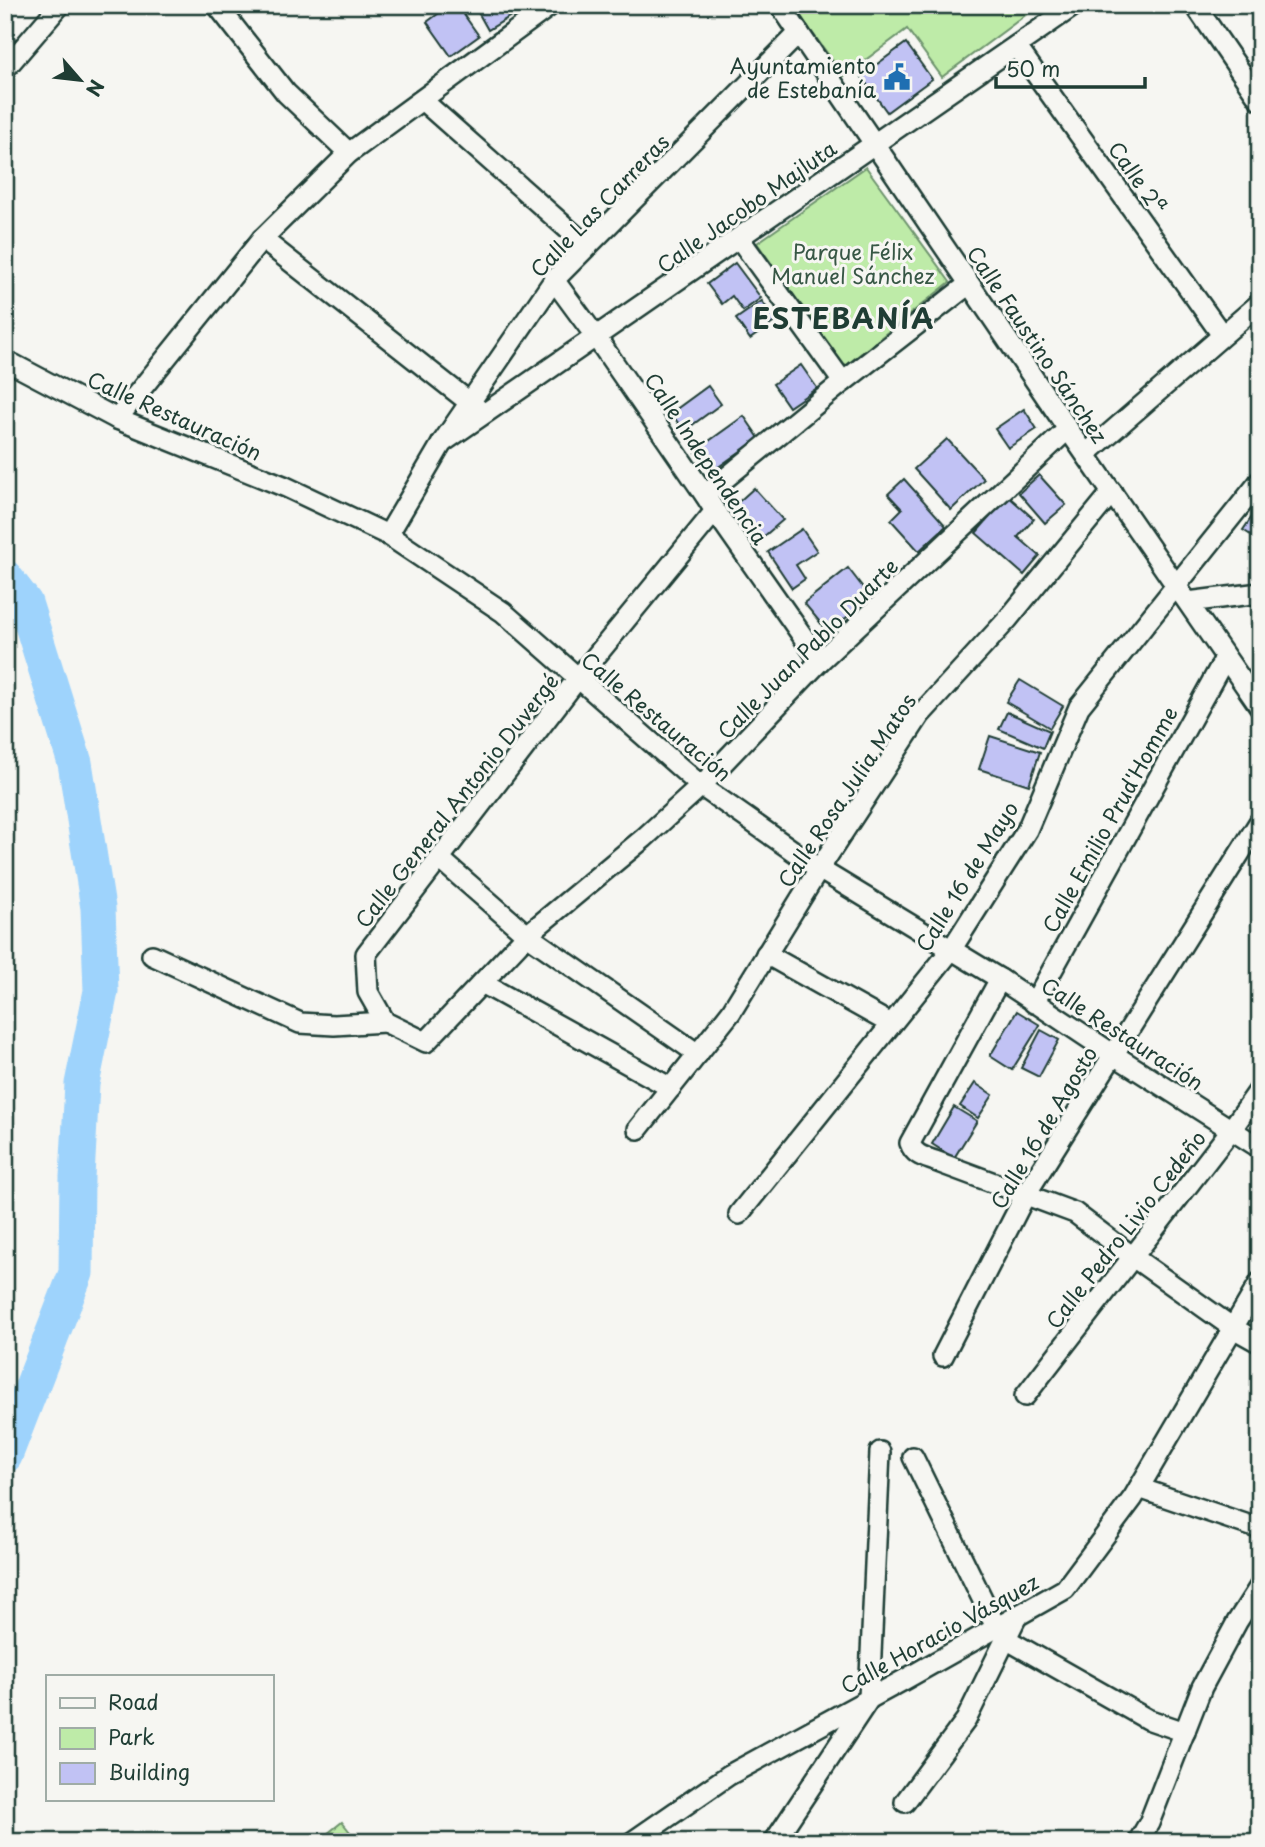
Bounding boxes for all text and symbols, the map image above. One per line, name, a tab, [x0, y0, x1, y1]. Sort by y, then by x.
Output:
north arrow	[46, 46, 116, 116]
scale bar	[996, 46, 1144, 90]
place label: Ayuntamiento de Estebanía	[730, 49, 876, 105]
text: 50 m	[1006, 52, 1060, 84]
public building icon: Ayuntamiento de Estebanía	[882, 62, 912, 92]
text: N	[80, 75, 112, 102]
street label: Calle Las Carreras	[522, 126, 676, 284]
street label: Calle Jacobo Majluta	[650, 132, 842, 280]
street label: Calle 2ª	[1101, 134, 1175, 221]
park label: Parque Félix Manuel Sánchez	[771, 235, 935, 291]
street label: Calle Faustino Sánchez	[960, 239, 1116, 449]
district label: ESTEBANÍA	[753, 296, 935, 339]
street label: Calle Restauración	[83, 362, 267, 468]
street label: Calle Independencia	[637, 365, 777, 551]
street label: Calle Juan Pablo Duarte	[709, 550, 905, 746]
street label: Calle Restauración	[575, 643, 739, 789]
street label: Calle General Antonio Duvergé	[346, 666, 566, 934]
street label: Calle Rosa Julia Matos	[769, 686, 923, 894]
street label: Calle Emilio Prud'Homme	[1033, 700, 1185, 938]
street label: Calle 16 de Mayo	[907, 795, 1025, 957]
street label: Calle Restauración	[1036, 968, 1210, 1098]
street label: Calle 16 de Agosto	[982, 1040, 1104, 1214]
street label: Calle Pedro Livio Cedeño	[1037, 1123, 1213, 1335]
street label: Calle Horacio Vásquez	[834, 1565, 1044, 1701]
legend	[46, 1675, 273, 1801]
text: Road	[108, 1685, 159, 1717]
text: Park	[108, 1720, 155, 1752]
text: Building	[108, 1755, 190, 1787]

